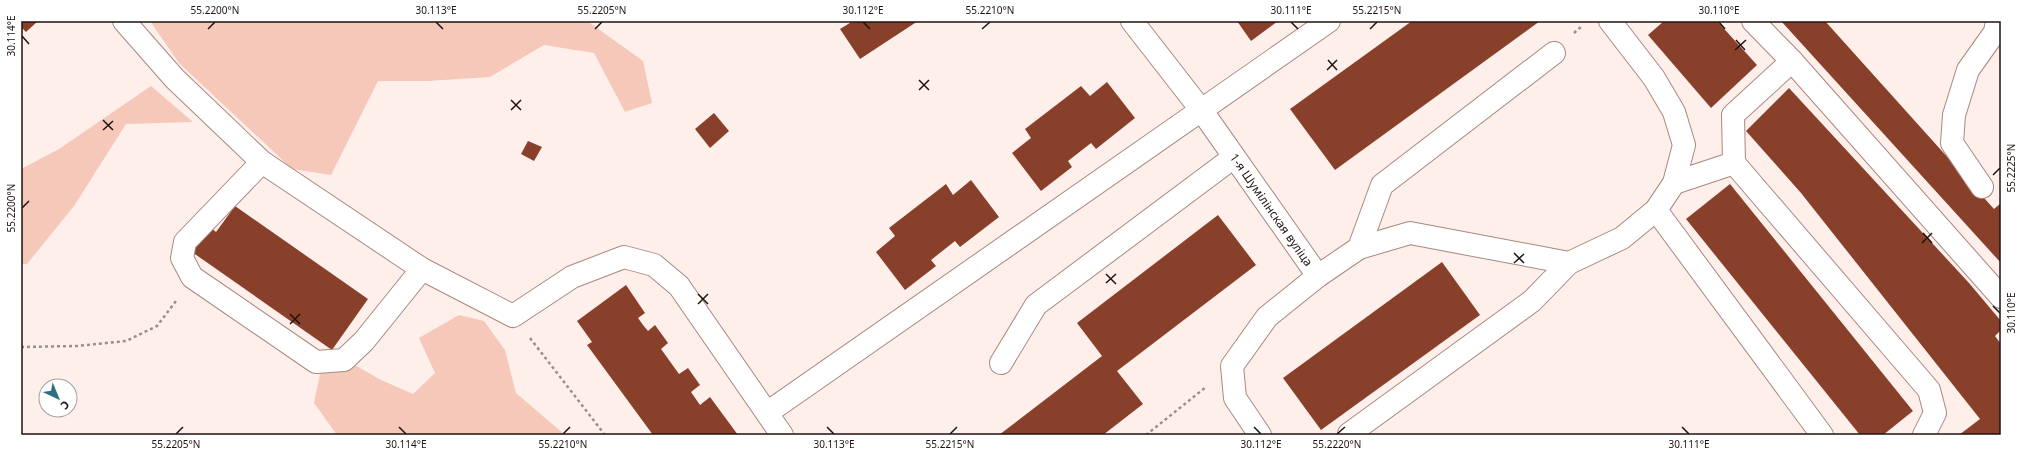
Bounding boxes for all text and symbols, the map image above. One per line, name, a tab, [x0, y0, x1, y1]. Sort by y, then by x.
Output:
text: 55.2200°N	[191, 3, 239, 17]
text: 30.113°E	[415, 3, 457, 17]
text: 55.2205°N	[578, 3, 626, 17]
text: 30.112°E	[842, 3, 884, 17]
text: 55.2210°N	[966, 3, 1014, 17]
text: 30.111°E	[1270, 3, 1312, 17]
text: 55.2215°N	[1353, 3, 1401, 17]
text: 30.110°E	[1698, 3, 1740, 17]
text: 30.114°E	[4, 15, 18, 57]
text: 55.2225°N	[2004, 144, 2018, 192]
street label: 1-я Шумілінская вуліца	[1226, 150, 1317, 270]
text: 55.2200°N	[4, 184, 18, 232]
text: 30.110°E	[2004, 292, 2018, 334]
north arrow	[38, 378, 78, 418]
text: С	[58, 398, 73, 413]
text: 55.2205°N	[152, 437, 200, 451]
text: 30.114°E	[385, 437, 427, 451]
text: 55.2210°N	[539, 437, 587, 451]
text: 30.113°E	[813, 437, 855, 451]
text: 55.2215°N	[926, 437, 974, 451]
text: 30.112°E	[1240, 437, 1282, 451]
text: 55.2220°N	[1313, 437, 1361, 451]
text: 30.111°E	[1668, 437, 1710, 451]

